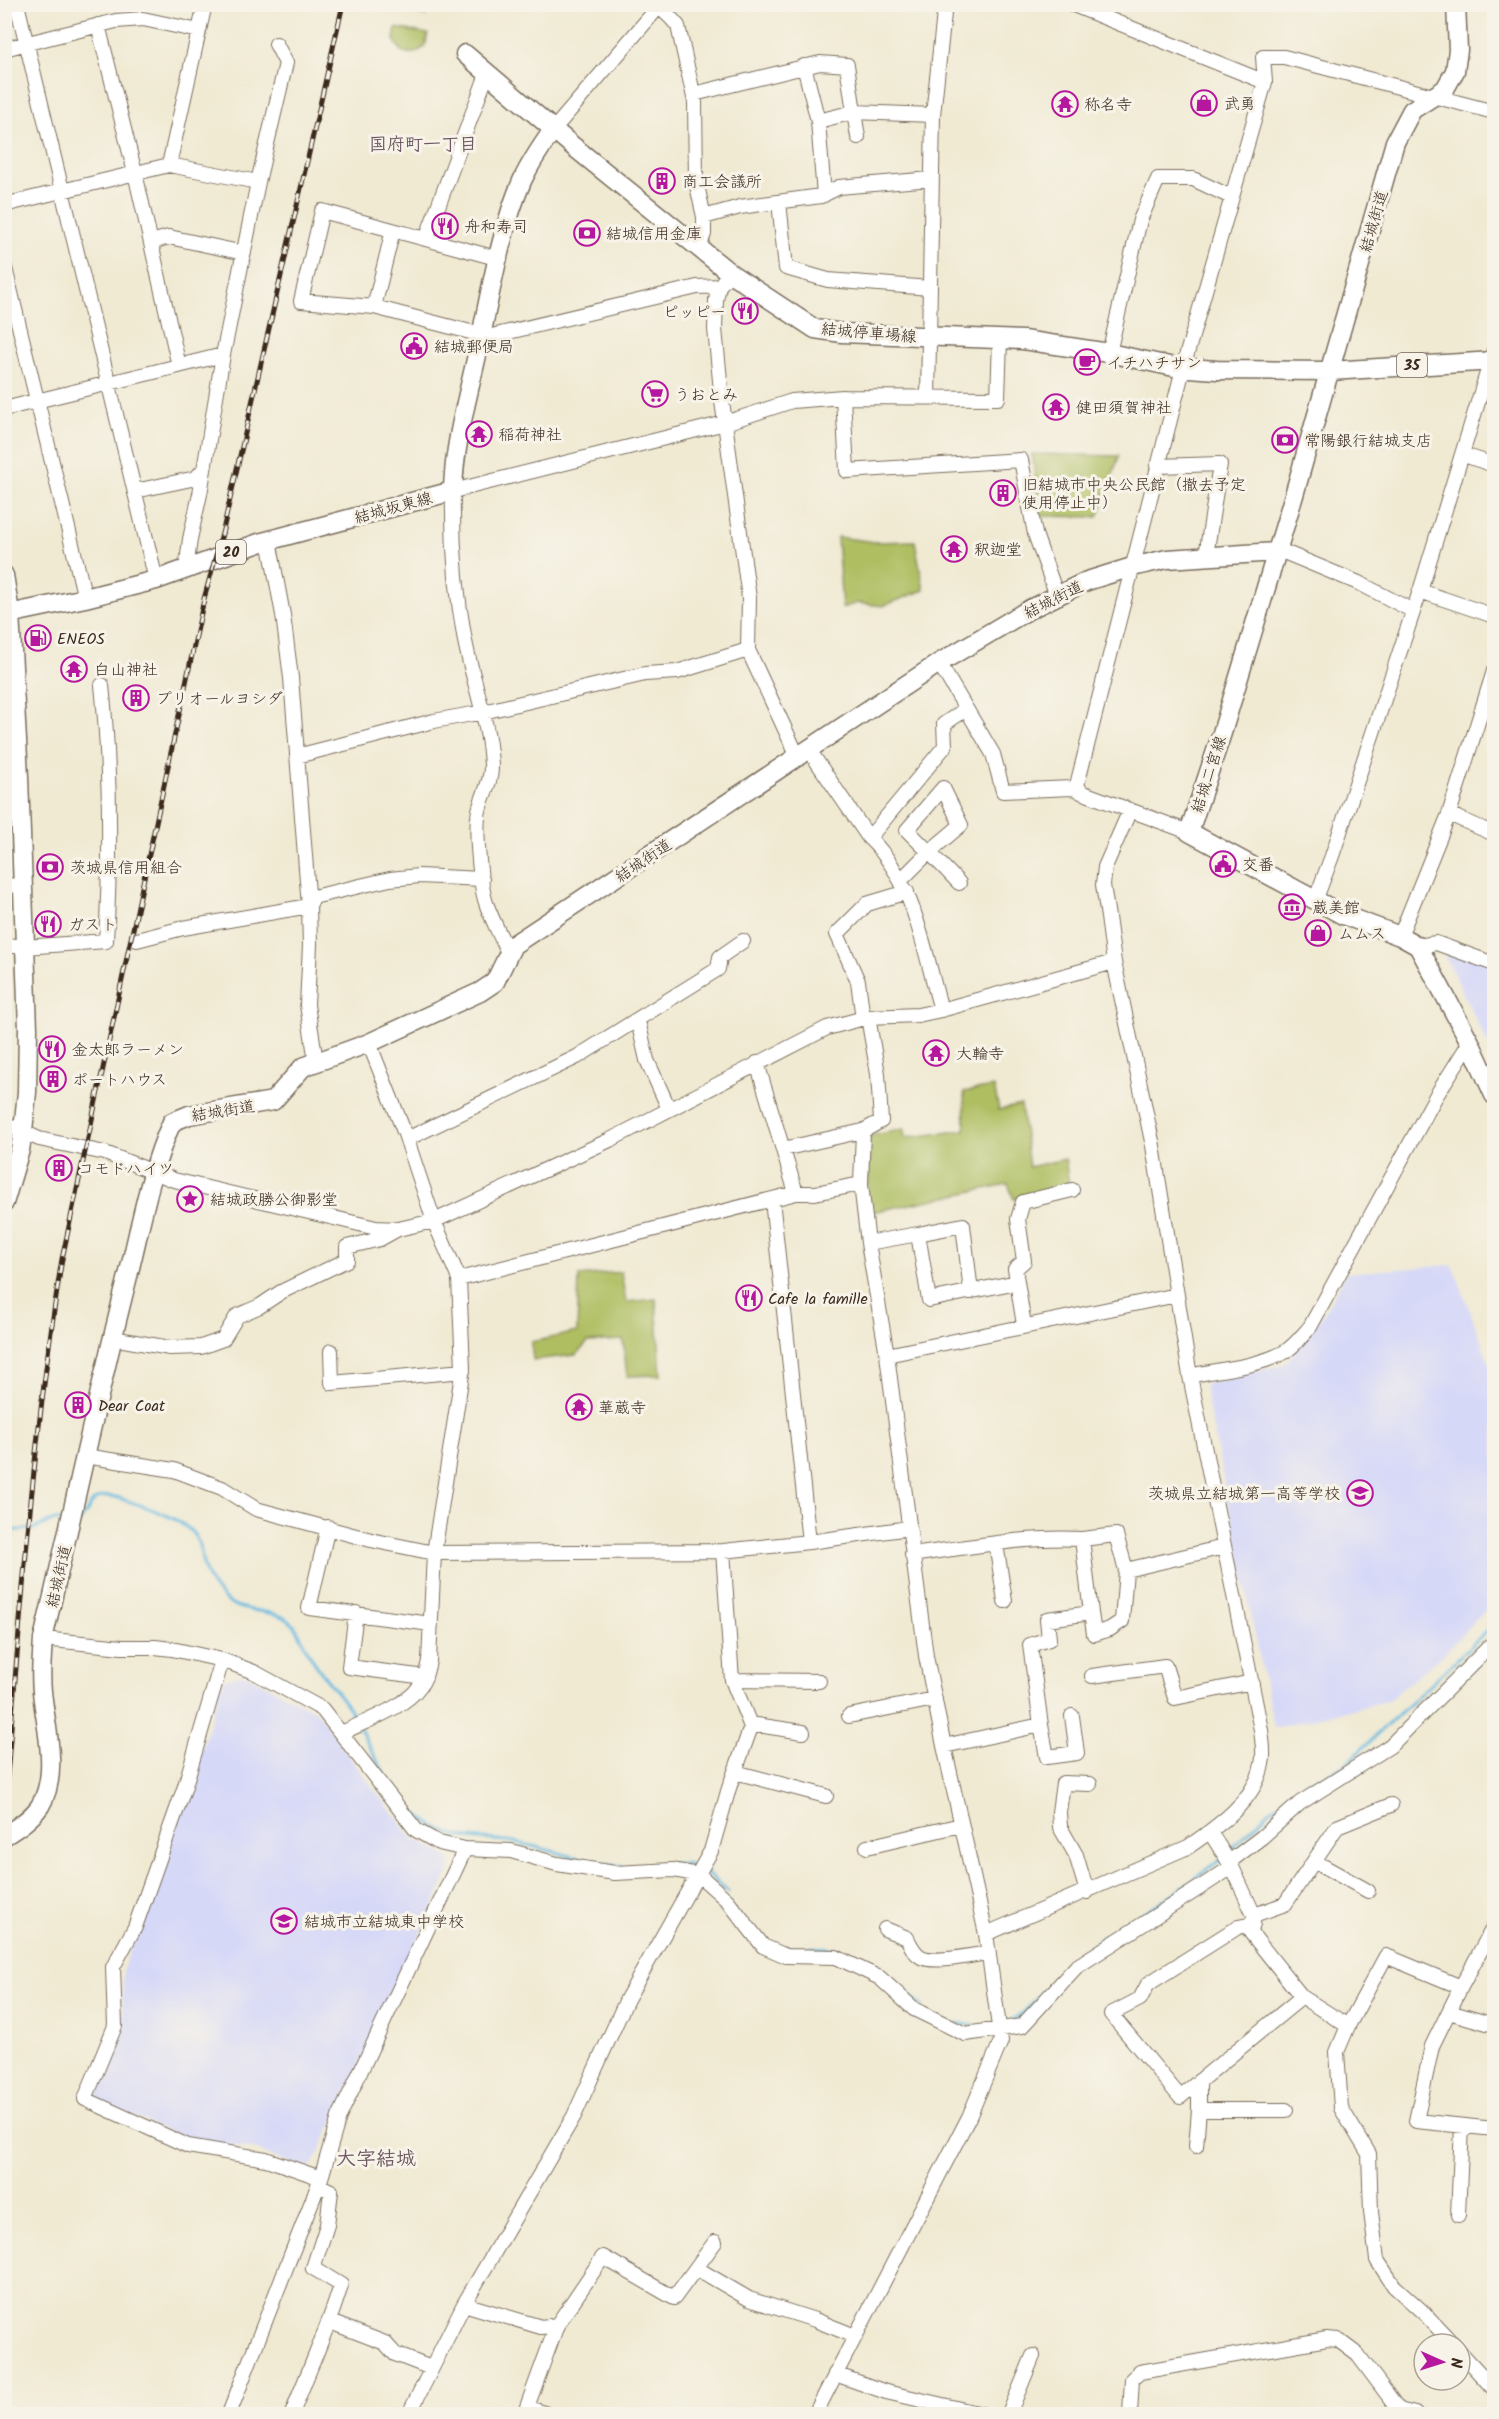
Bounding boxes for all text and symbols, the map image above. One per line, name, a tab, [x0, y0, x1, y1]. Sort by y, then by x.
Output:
shop icon: 武勇	[1189, 88, 1219, 118]
temple icon: 称名寺	[1050, 89, 1080, 119]
place label: 武勇	[1224, 92, 1256, 117]
place label: 称名寺	[1084, 93, 1132, 118]
district label: 国府町一丁目	[369, 131, 477, 160]
building icon: 商工会議所	[647, 166, 677, 196]
place label: 商工会議所	[682, 170, 762, 195]
street label: 結城街道	[1354, 187, 1395, 256]
restaurant icon: 舟和寿司	[430, 211, 460, 241]
place label: 舟和寿司	[464, 215, 528, 240]
bank icon: 結城信用金庫	[572, 218, 602, 248]
place label: 結城信用金庫	[606, 222, 702, 247]
restaurant icon: ピッピー	[730, 296, 760, 326]
place label: ピッピー	[663, 300, 726, 325]
street label: 結城停車場線	[820, 317, 918, 350]
public building icon: 結城郵便局	[399, 331, 429, 361]
place label: 結城郵便局	[434, 335, 514, 360]
cafe icon: イチハチサン	[1072, 347, 1102, 377]
place label: イチハチサン	[1106, 351, 1202, 376]
road number: 35	[1397, 353, 1427, 377]
supermarket icon: うおとみ	[640, 379, 670, 409]
place label: うおとみ	[674, 383, 738, 408]
temple icon: 健田須賀神社	[1041, 392, 1071, 422]
place label: 健田須賀神社	[1076, 396, 1172, 421]
temple icon: 稲荷神社	[464, 419, 494, 449]
place label: 稲荷神社	[498, 423, 562, 448]
bank icon: 常陽銀行結城支店	[1270, 425, 1300, 455]
place label: 常陽銀行結城支店	[1304, 429, 1432, 454]
place label: 旧結城市中央公民館（撤去予定 使用停止中）	[1022, 473, 1246, 516]
building icon: 旧結城市中央公民館（撤去予定 使用停止中）	[988, 478, 1018, 508]
street label: 結城坂東線	[352, 486, 435, 531]
temple icon: 釈迦堂	[939, 534, 969, 564]
place label: 釈迦堂	[974, 538, 1022, 563]
road number: 20	[216, 540, 246, 564]
street label: 結城街道	[1019, 575, 1088, 626]
fuel station icon: ENEOS	[23, 623, 53, 653]
place label: ENEOS	[57, 627, 105, 652]
temple icon: 白山神社	[59, 654, 89, 684]
place label: 白山神社	[94, 658, 158, 683]
building icon: プリオールヨシダ	[121, 683, 151, 713]
place label: プリオールヨシダ	[156, 687, 283, 712]
street label: 結城二宮線	[1185, 733, 1234, 816]
street label: 結城街道	[610, 833, 677, 890]
public building icon: 交番	[1208, 849, 1238, 879]
bank icon: 茨城県信用組合	[35, 852, 65, 882]
place label: 交番	[1242, 853, 1274, 878]
place label: 茨城県信用組合	[70, 856, 182, 881]
museum icon: 蔵美館	[1277, 892, 1307, 922]
place label: 蔵美館	[1312, 896, 1360, 921]
restaurant icon: ガスト	[33, 909, 63, 939]
place label: ガスト	[68, 913, 118, 938]
shop icon: ムムス	[1303, 918, 1333, 948]
place label: ムムス	[1338, 922, 1386, 947]
restaurant icon: 金太郎ラーメン	[37, 1034, 67, 1064]
place label: 金太郎ラーメン	[72, 1038, 184, 1063]
temple icon: 大輪寺	[921, 1038, 951, 1068]
place label: 大輪寺	[956, 1042, 1004, 1067]
building icon: ポートハウス	[38, 1064, 68, 1094]
place label: ポートハウス	[72, 1068, 167, 1093]
street label: 結城街道	[190, 1094, 257, 1129]
building icon: コモドハイツ	[44, 1153, 74, 1183]
place label: コモドハイツ	[78, 1157, 174, 1182]
place icon: 結城政勝公御影堂	[175, 1184, 205, 1214]
place label: 結城政勝公御影堂	[210, 1188, 338, 1213]
restaurant icon: Cafe la famille	[734, 1283, 764, 1313]
place label: Cafe la famille	[768, 1287, 868, 1312]
building icon: Dear Coat	[63, 1390, 93, 1420]
temple icon: 華蔵寺	[564, 1392, 594, 1422]
place label: Dear Coat	[98, 1394, 166, 1419]
place label: 華蔵寺	[598, 1396, 646, 1421]
school or university icon: 茨城県立結城第一高等学校	[1345, 1478, 1375, 1508]
place label: 茨城県立結城第一高等学校	[1148, 1482, 1340, 1507]
street label: 結城街道	[40, 1542, 79, 1610]
school or university icon: 結城市立結城東中学校	[269, 1906, 299, 1936]
place label: 結城市立結城東中学校	[304, 1910, 464, 1935]
district label: 大字結城	[336, 2144, 416, 2176]
north arrow	[1412, 2332, 1472, 2392]
text: N	[1443, 2357, 1468, 2368]

